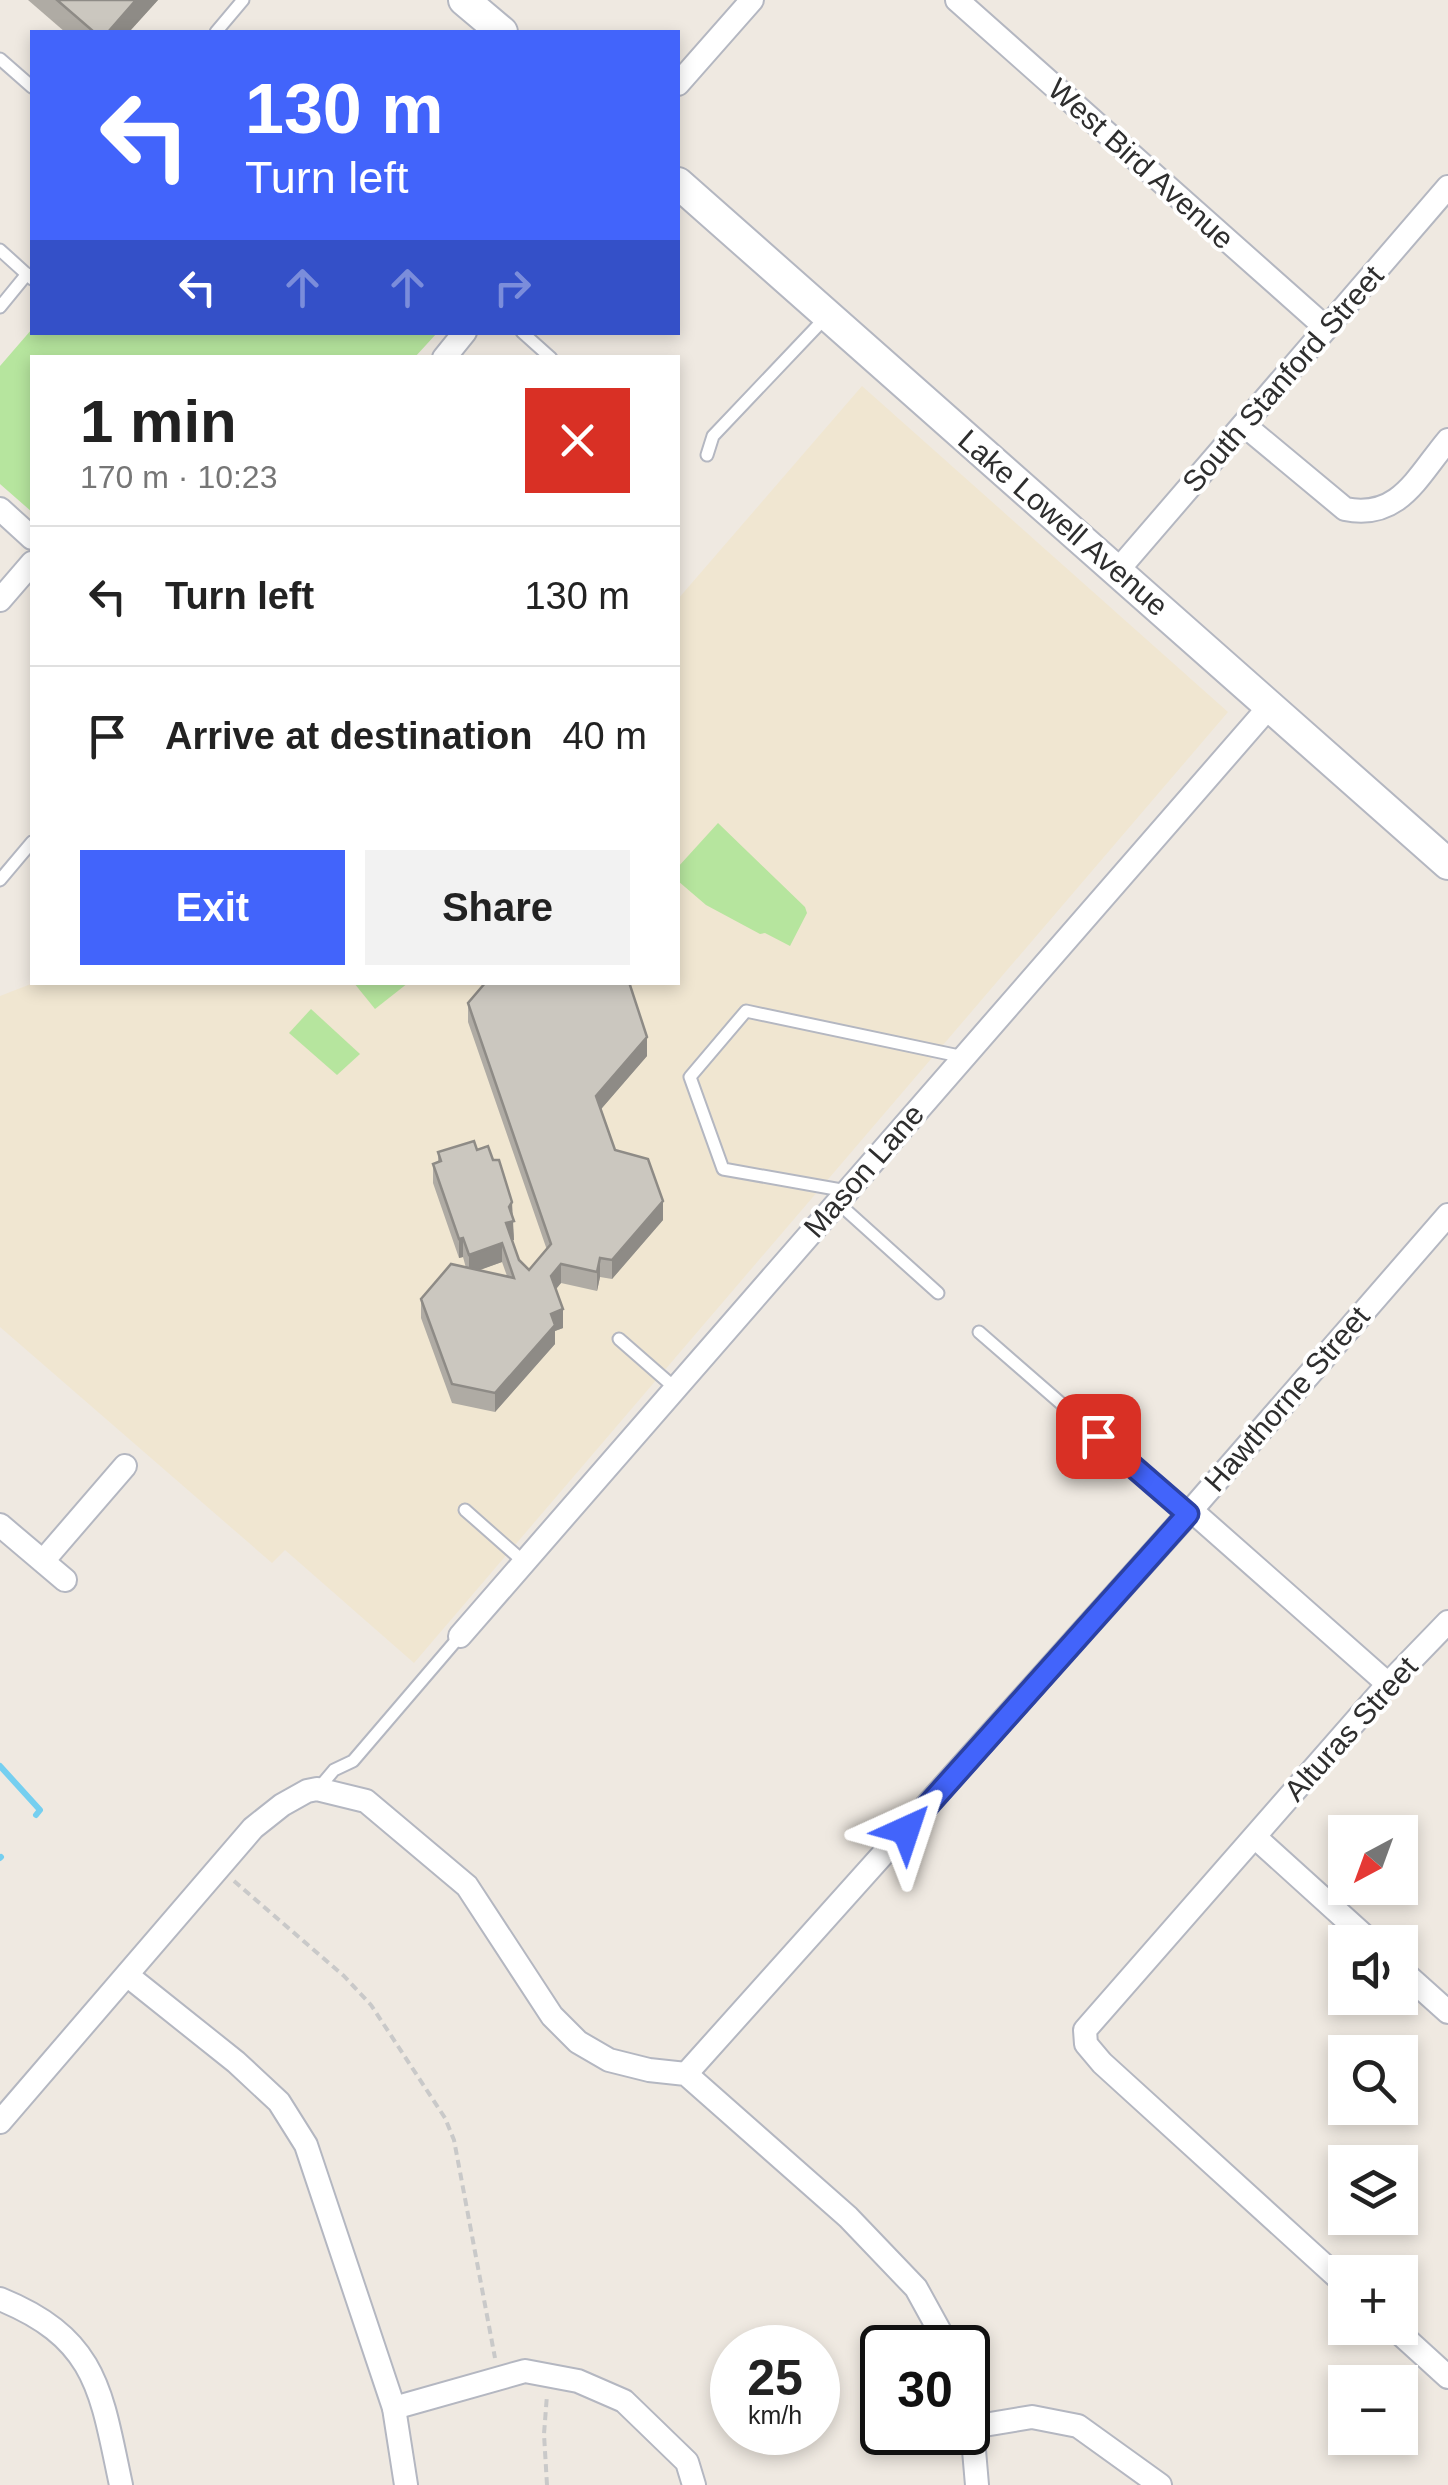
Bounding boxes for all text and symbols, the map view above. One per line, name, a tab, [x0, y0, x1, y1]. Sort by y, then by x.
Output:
icon: left	[80, 70, 210, 200]
text: 130 m	[245, 70, 443, 148]
street label: West Bird Avenue	[1042, 72, 1241, 255]
text: Turn left	[245, 152, 408, 203]
street label: South Stanford Street	[1176, 258, 1390, 498]
icon: left	[170, 260, 225, 315]
icon: ahead	[275, 260, 330, 315]
icon: ahead	[380, 260, 435, 315]
icon: right	[485, 260, 540, 315]
text: 1 min	[80, 388, 237, 455]
button: close	[525, 388, 630, 493]
street label: Lake Lowell Avenue	[952, 423, 1175, 622]
text: 170 m · 10:23	[80, 459, 277, 495]
icon: left	[80, 569, 135, 624]
text: Turn left	[165, 575, 314, 617]
text: 130 m	[524, 575, 630, 617]
icon: arrive	[80, 709, 135, 764]
text: Arrive at destination	[165, 715, 532, 757]
text: 40 m	[562, 715, 647, 757]
button: Exit	[80, 850, 345, 965]
button: Share	[365, 850, 630, 965]
street label: Mason Lane	[797, 1098, 930, 1244]
street label: Hawthorne Street	[1198, 1299, 1376, 1498]
pin	[1056, 1394, 1141, 1479]
icon: arrive	[1071, 1409, 1126, 1464]
street label: Alturas Street	[1278, 1650, 1424, 1807]
position arrow	[854, 1778, 958, 1882]
north arrow	[1328, 1815, 1418, 1905]
map controls	[1328, 1815, 1418, 2455]
button: sound	[1328, 1925, 1418, 2015]
button: search	[1328, 2035, 1418, 2125]
button: layers	[1328, 2145, 1418, 2235]
button: +	[1328, 2255, 1418, 2345]
speed limit sign: 30	[860, 2325, 990, 2455]
text: 25	[747, 2350, 803, 2406]
button: −	[1328, 2365, 1418, 2455]
text: km/h	[748, 2401, 802, 2429]

